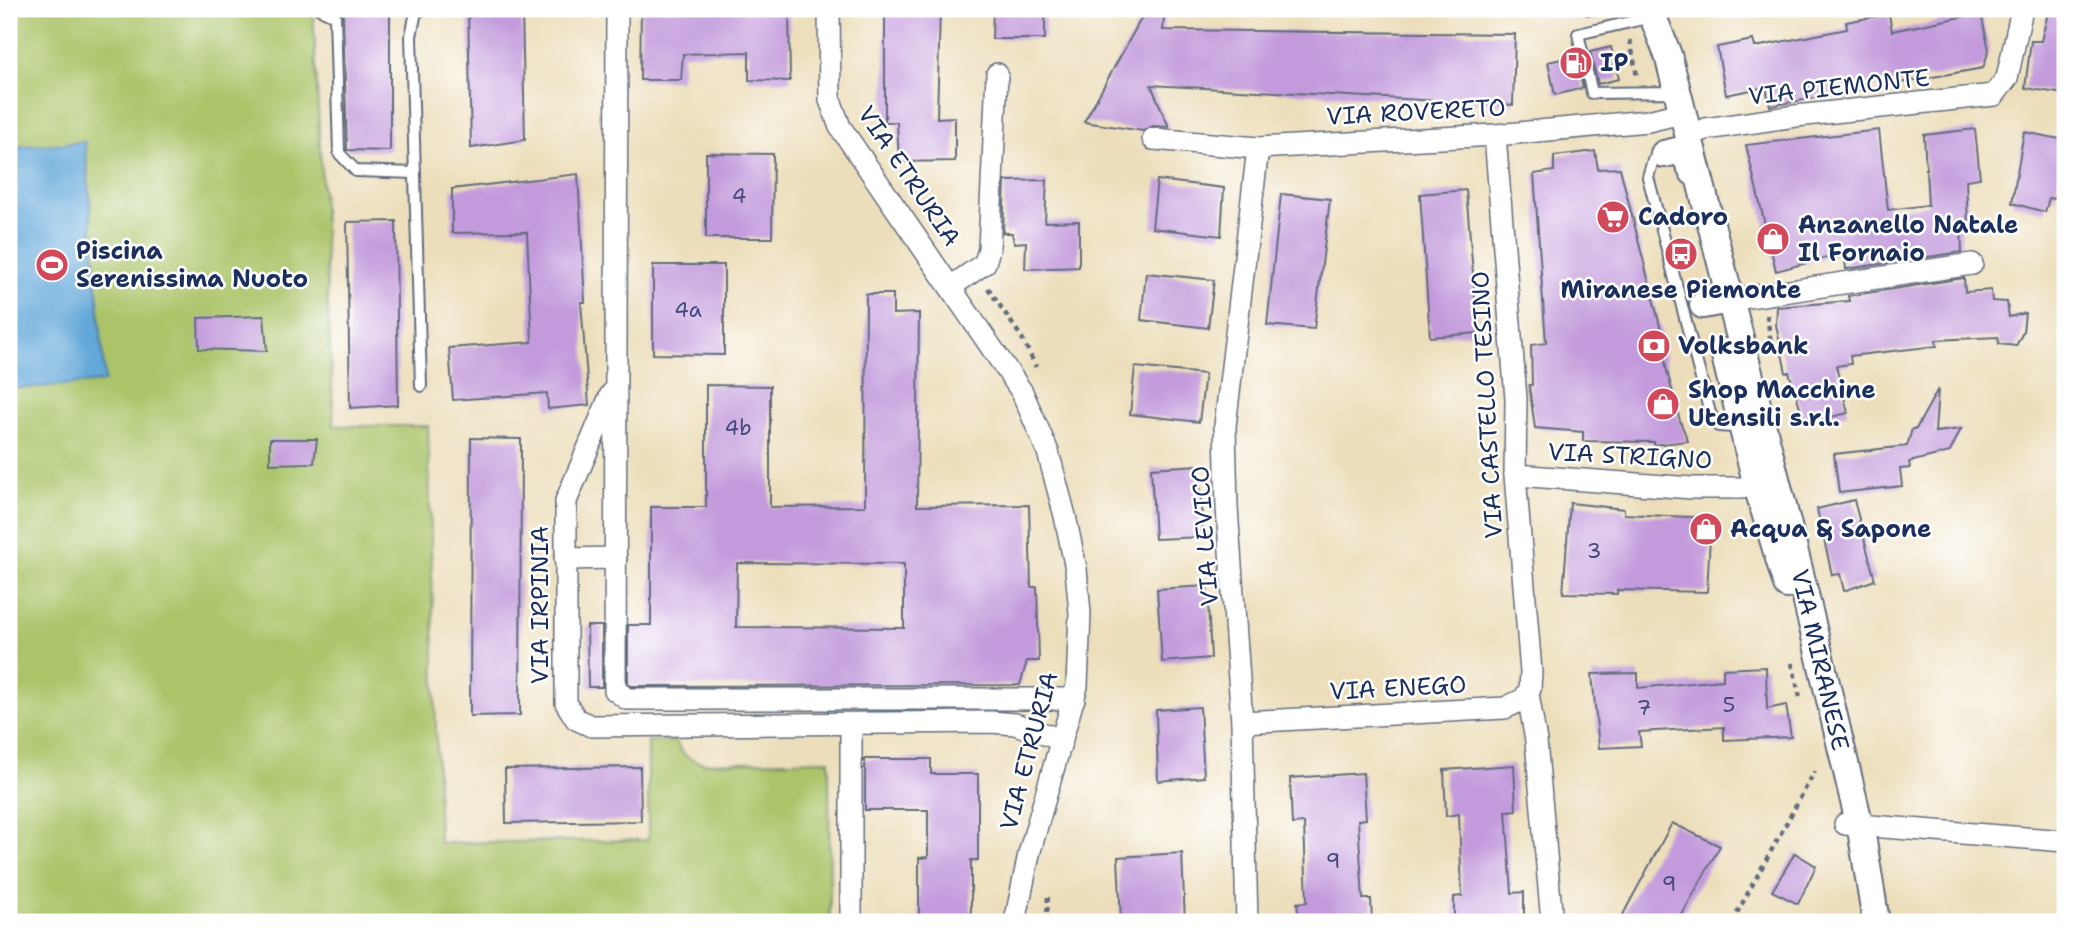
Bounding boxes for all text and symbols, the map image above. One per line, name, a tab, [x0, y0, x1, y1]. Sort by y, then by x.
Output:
fuel station icon: IP	[1557, 44, 1595, 82]
place label: IP	[1600, 47, 1628, 79]
street label: VIA PIEMONTE	[1747, 62, 1931, 112]
street label: VIA ROVERETO	[1325, 91, 1507, 133]
street label: VIA ETRURIA	[850, 100, 968, 252]
house number: 4	[732, 182, 746, 210]
supermarket icon: Cadoro	[1594, 198, 1632, 236]
place label: Cadoro	[1638, 201, 1728, 233]
place label: Anzanello Natale Il Fornaio	[1798, 209, 2018, 269]
shop icon: Anzanello Natale Il Fornaio	[1754, 220, 1792, 258]
place label: Piscina Serenissima Nuoto	[76, 235, 308, 295]
bus stop icon: Miranese Piemonte	[1662, 235, 1700, 273]
sports icon: Piscina Serenissima Nuoto	[33, 246, 71, 284]
street label: VIA CASTELLO TESINO	[1464, 270, 1510, 540]
place label: Miranese Piemonte	[1561, 274, 1801, 306]
house number: 4a	[674, 296, 702, 324]
bank icon: Volksbank	[1635, 327, 1673, 365]
place label: Volksbank	[1678, 330, 1809, 362]
place label: Shop Macchine Utensili s.r.l.	[1688, 374, 1876, 434]
shop icon: Shop Macchine Utensili s.r.l.	[1644, 385, 1682, 423]
house number: 4b	[724, 414, 752, 442]
street label: VIA STRIGNO	[1547, 436, 1713, 476]
street label: VIA LEVICO	[1184, 465, 1226, 607]
shop icon: Acqua & Sapone	[1687, 510, 1725, 548]
place label: Acqua & Sapone	[1730, 513, 1931, 545]
street label: VIA IRPINIA	[524, 526, 556, 684]
house number: 3	[1587, 537, 1601, 565]
street label: VIA MIRANESE	[1784, 566, 1856, 754]
street label: VIA ETRURIA	[992, 668, 1066, 834]
street label: VIA ENEGO	[1329, 668, 1467, 708]
house number: 5	[1723, 691, 1735, 719]
house number: 7	[1637, 694, 1651, 722]
house number: 9	[1326, 847, 1340, 875]
house number: 9	[1662, 870, 1676, 898]

